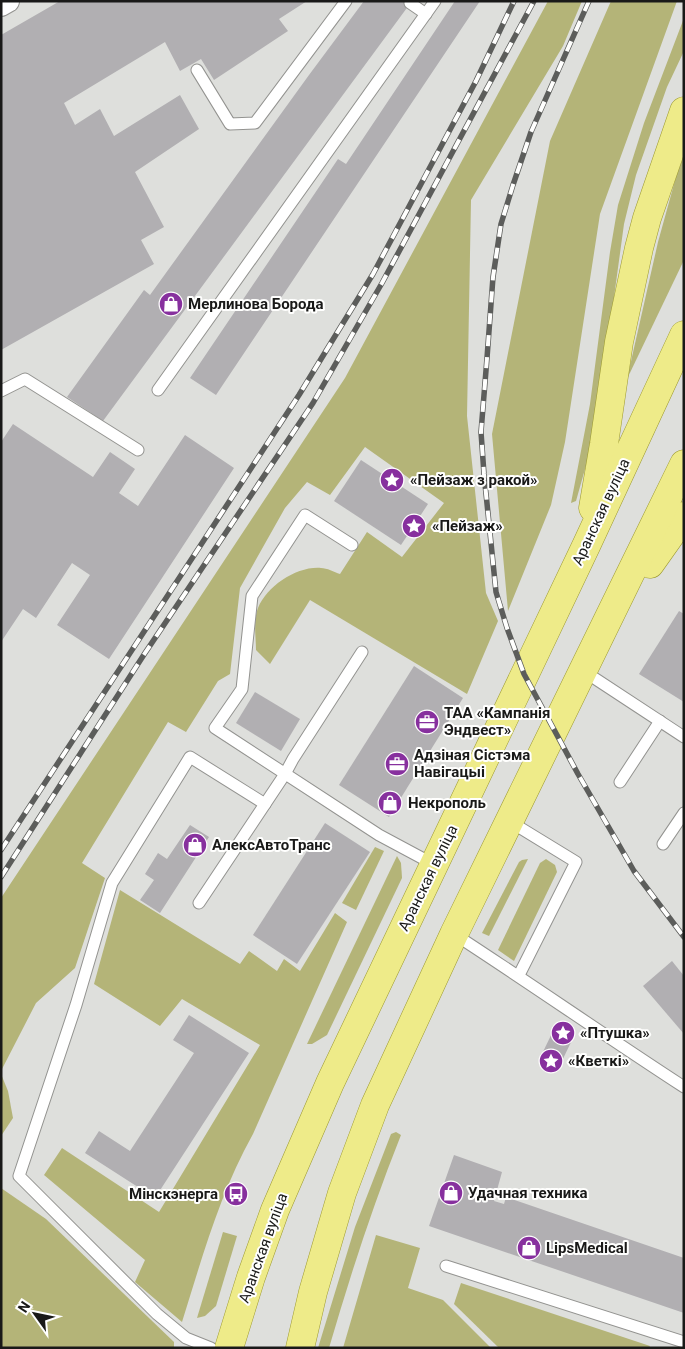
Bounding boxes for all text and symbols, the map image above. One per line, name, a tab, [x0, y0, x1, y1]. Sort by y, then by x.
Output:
shop icon: Мерлинова Борода	[158, 291, 184, 317]
place label: Мерлинова Борода	[188, 295, 324, 313]
street label: Аранская вуліца	[568, 456, 634, 568]
place icon: «Пейзаж з ракой»	[379, 467, 405, 493]
place label: «Пейзаж з ракой»	[410, 471, 538, 489]
place icon: «Пейзаж»	[401, 513, 427, 539]
place label: «Пейзаж»	[432, 517, 503, 535]
place label: ТАА «Кампанія Эндвест»	[444, 704, 550, 739]
office icon: ТАА «Кампанія Эндвест»	[414, 709, 440, 735]
place label: Адзіная Сістэма Навігацыі	[414, 746, 530, 781]
office icon: Адзіная Сістэма Навігацыі	[384, 751, 410, 777]
shop icon: Некрополь	[377, 790, 403, 816]
place label: Некрополь	[408, 794, 486, 812]
street label: Аранская вуліца	[395, 822, 461, 934]
shop icon: АлексАвтоТранс	[182, 832, 208, 858]
place label: АлексАвтоТранс	[212, 836, 331, 854]
place icon: «Птушка»	[550, 1020, 576, 1046]
place label: «Птушка»	[580, 1024, 650, 1042]
place icon: «Кветкі»	[538, 1048, 564, 1074]
place label: «Кветкі»	[568, 1052, 629, 1070]
shop icon: Удачная техника	[438, 1180, 464, 1206]
bus stop icon: Мінскэнерга	[223, 1181, 249, 1207]
place label: Удачная техника	[468, 1184, 588, 1202]
place label: Мінскэнерга	[129, 1185, 218, 1203]
street label: Аранская вуліца	[235, 1191, 291, 1305]
shop icon: LipsMedical	[516, 1235, 542, 1261]
place label: LipsMedical	[546, 1239, 628, 1257]
north arrow	[10, 1289, 60, 1339]
text: N	[15, 1298, 34, 1315]

